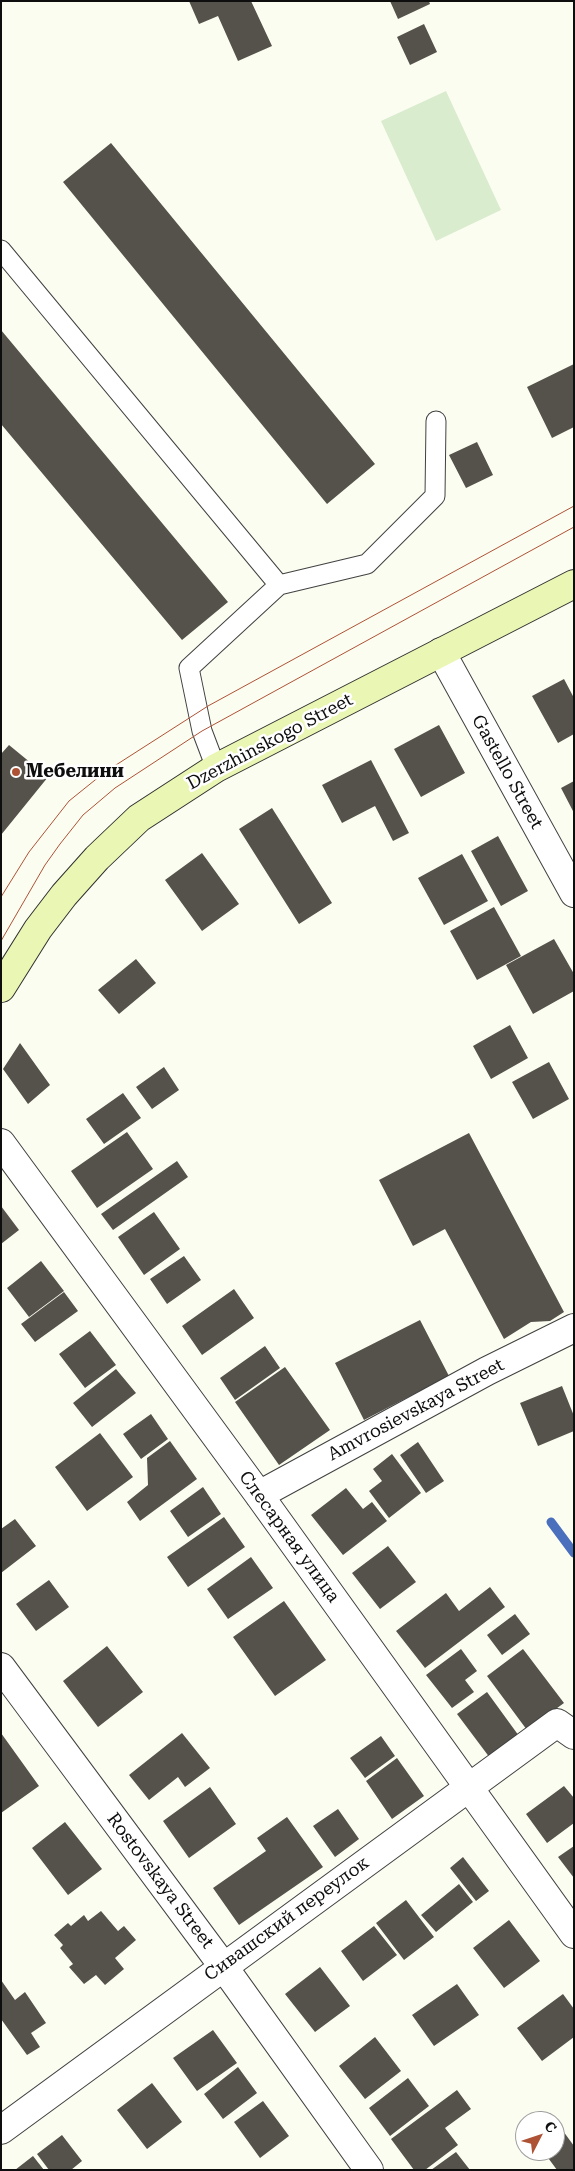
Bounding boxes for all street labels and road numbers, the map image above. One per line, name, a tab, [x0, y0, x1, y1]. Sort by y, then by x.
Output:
street label: Dzerzhinskogo Street	[183, 689, 357, 795]
street label: Gastello Street	[467, 711, 547, 833]
street label: Amvrosievskaya Street	[324, 1354, 508, 1466]
street label: Слесарная улица	[234, 1467, 344, 1607]
street label: Rostovskaya Street	[102, 1809, 218, 1953]
street label: Сивашский переулок	[200, 1852, 374, 1986]

